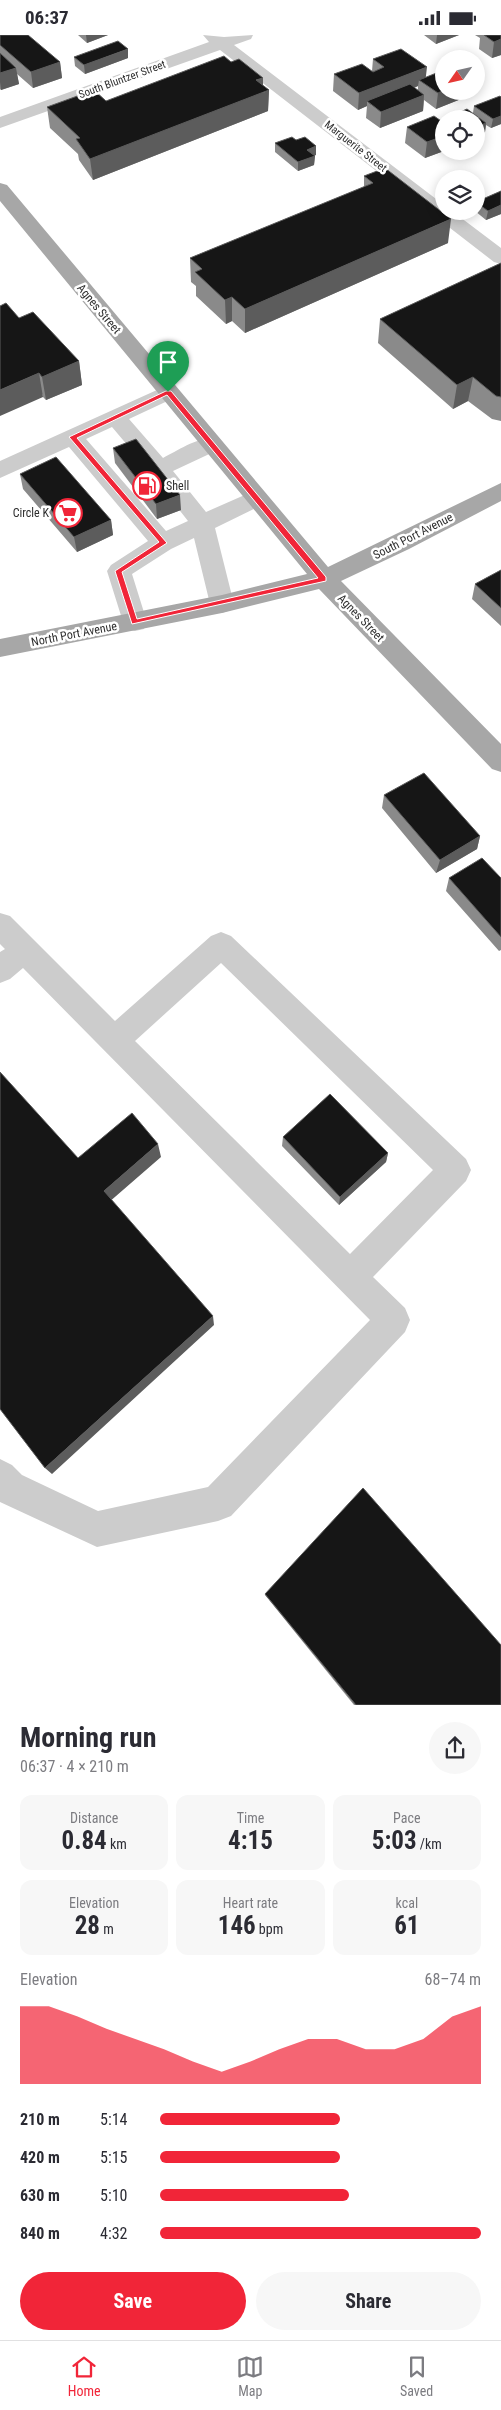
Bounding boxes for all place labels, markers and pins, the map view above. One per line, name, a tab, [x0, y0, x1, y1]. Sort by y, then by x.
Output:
pin	[147, 341, 189, 392]
fuel station icon: Shell	[132, 471, 162, 501]
place label: Shell	[166, 479, 189, 493]
supermarket icon: Circle K	[53, 498, 83, 528]
place label: Circle K	[13, 506, 49, 520]

